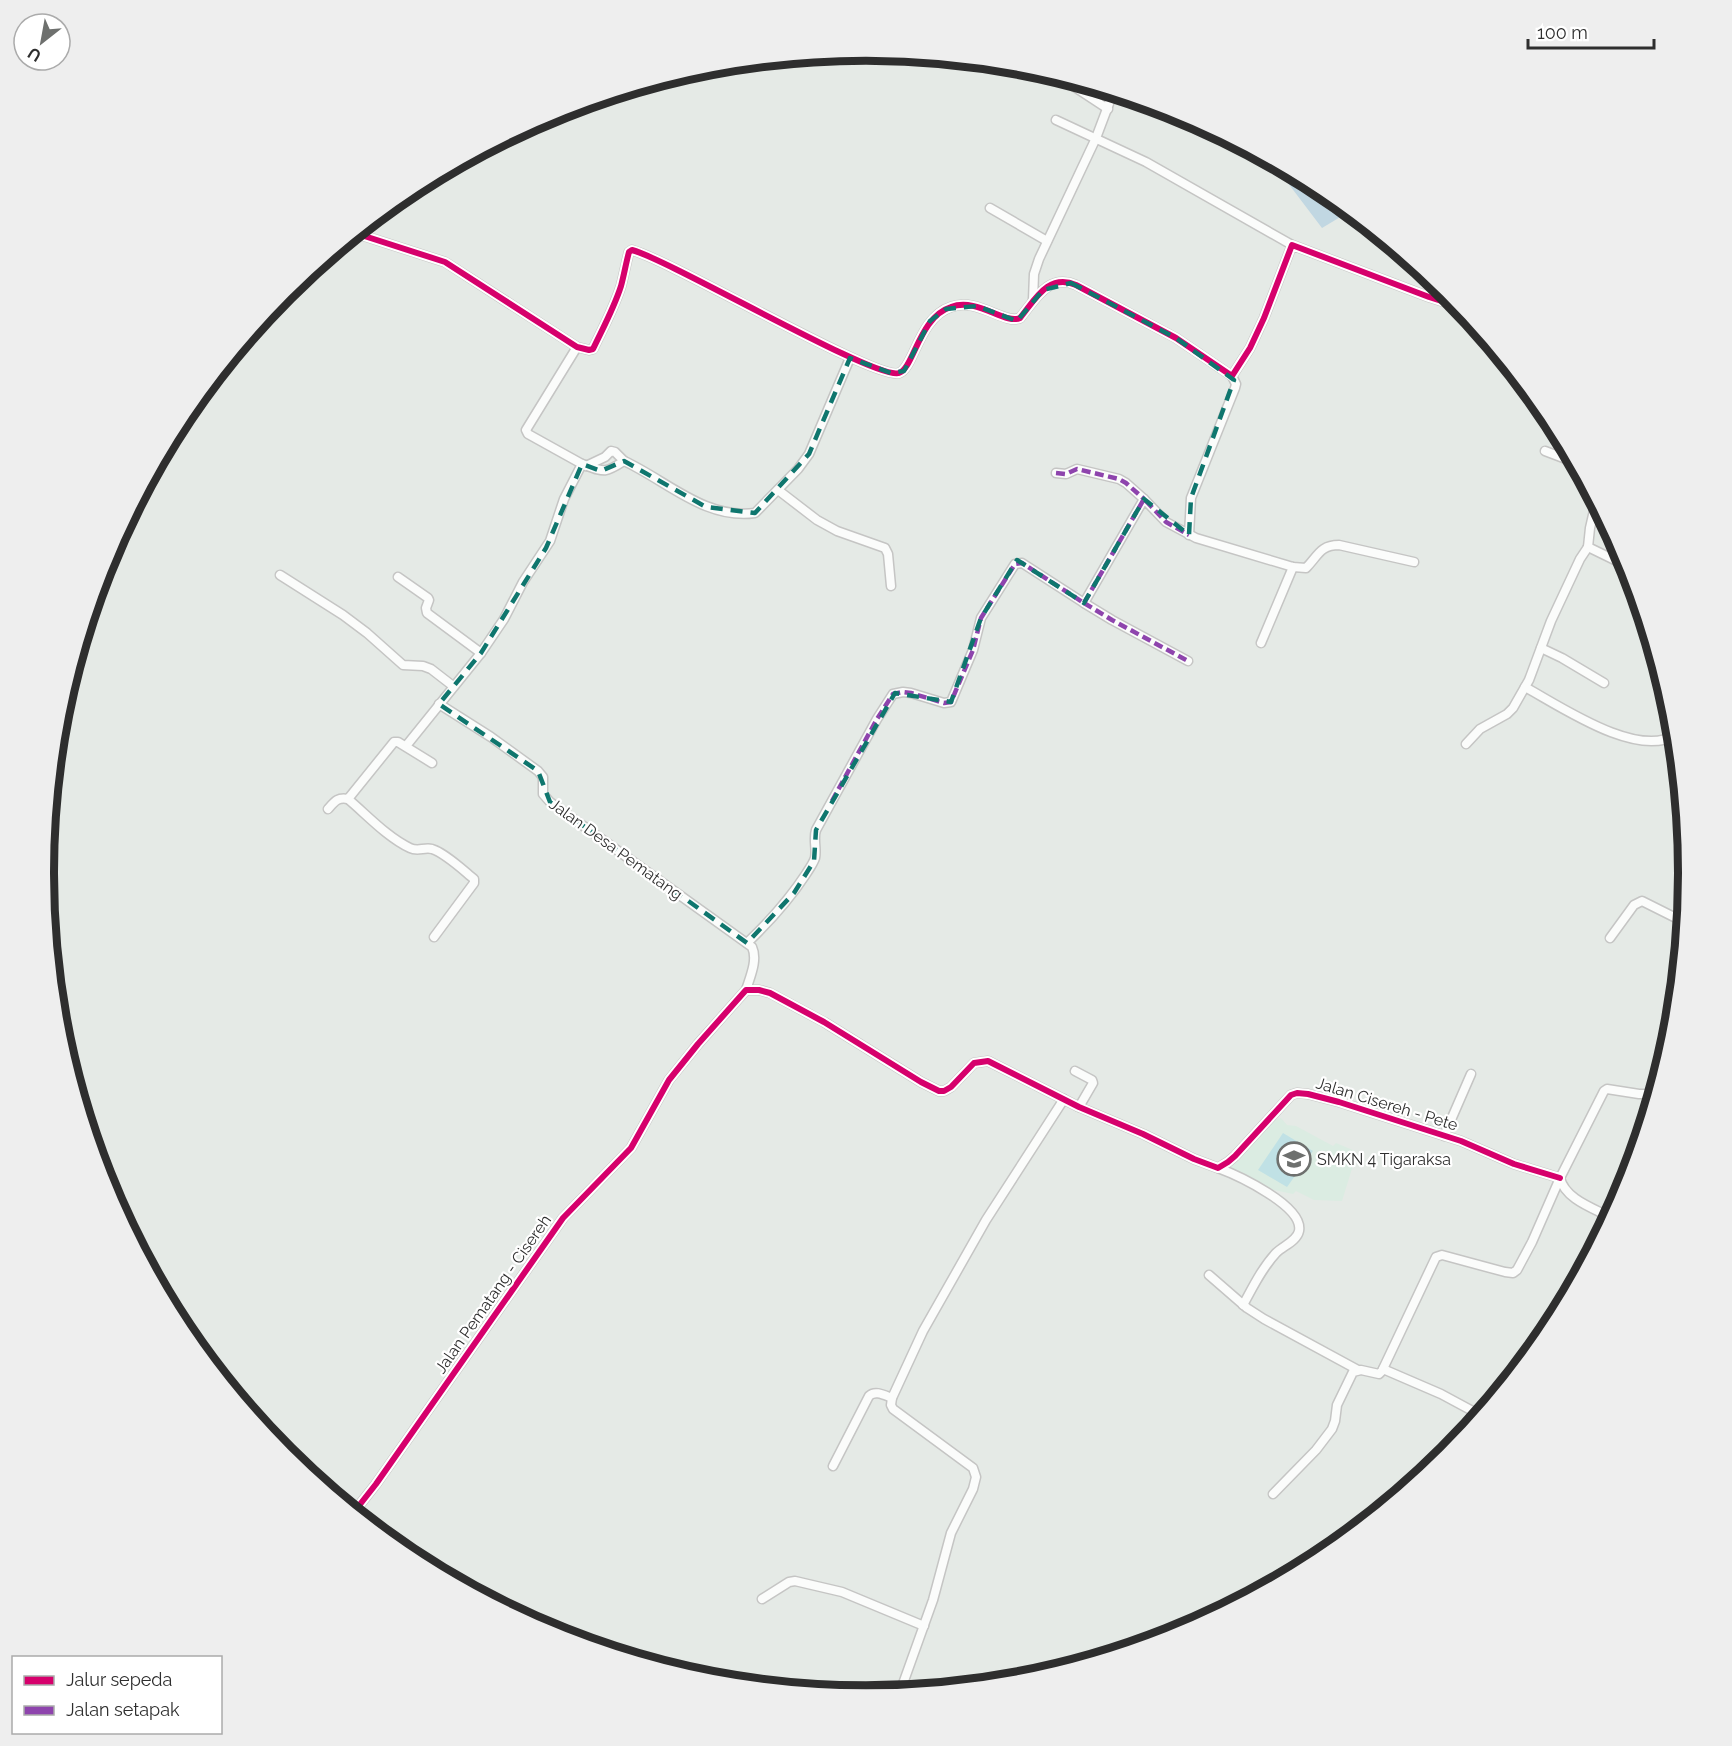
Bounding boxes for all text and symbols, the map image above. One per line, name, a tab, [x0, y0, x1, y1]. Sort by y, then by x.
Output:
north arrow	[12, 12, 72, 72]
scale bar	[1528, 12, 1654, 50]
text: 100 m	[1537, 22, 1588, 43]
text: U	[24, 43, 45, 66]
street label: Jalan Desa Pematang	[546, 794, 686, 904]
street label: Jalan Cisereh - Pete	[1314, 1073, 1460, 1135]
school or university icon: SMKN 4 Tigaraksa	[1276, 1141, 1312, 1177]
place label: SMKN 4 Tigaraksa	[1317, 1150, 1451, 1169]
street label: Jalan Pematang - Cisereh	[431, 1211, 555, 1377]
legend	[12, 1656, 222, 1734]
text: Jalur sepeda	[66, 1669, 172, 1690]
text: Jalan setapak	[66, 1699, 180, 1720]

